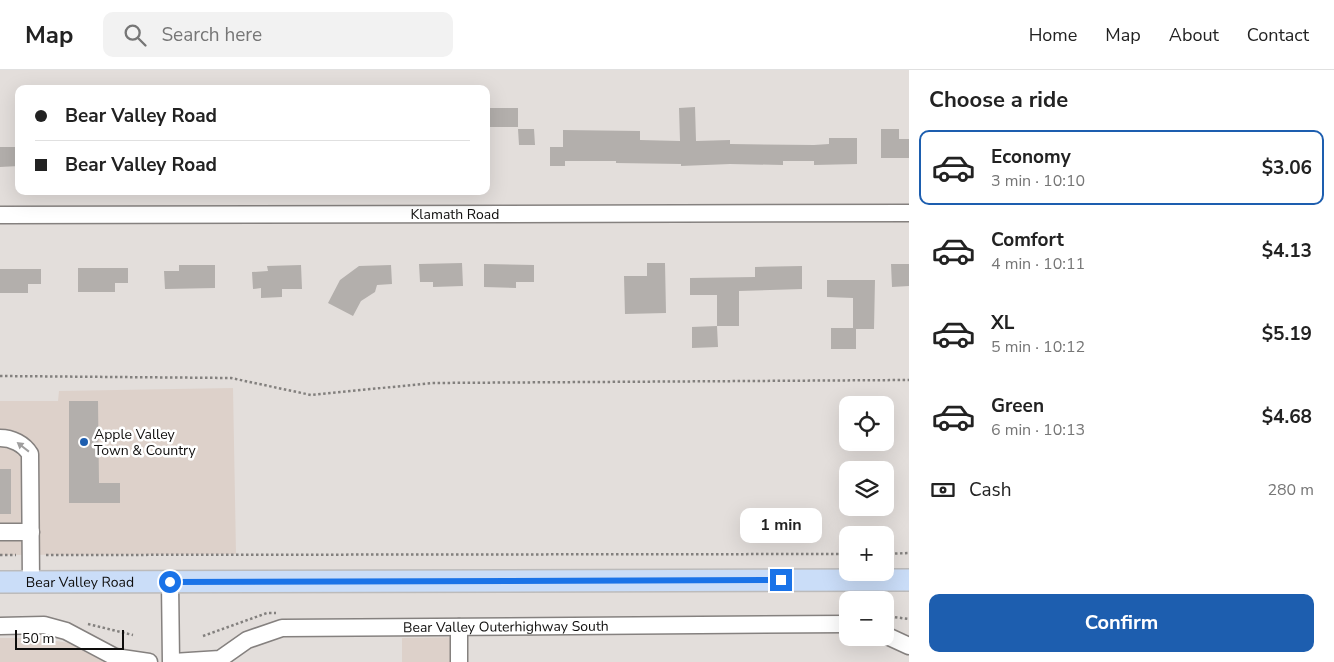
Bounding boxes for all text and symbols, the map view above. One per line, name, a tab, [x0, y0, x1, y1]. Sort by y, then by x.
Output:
search box	[103, 12, 453, 57]
text: Map	[25, 19, 73, 51]
icon: search	[121, 21, 149, 49]
text: Search here	[161, 22, 262, 48]
text: Home	[1029, 23, 1077, 47]
text: Map	[1105, 23, 1141, 47]
text: About	[1169, 23, 1219, 47]
text: Contact	[1247, 23, 1309, 47]
text: Choose a ride	[929, 85, 1068, 115]
text: Bear Valley Road	[65, 103, 217, 129]
text: Economy	[991, 144, 1071, 170]
icon: car	[931, 145, 976, 190]
text: Bear Valley Road	[65, 152, 217, 178]
text: $3.06	[1262, 155, 1312, 181]
text: 3 min · 10:10	[991, 170, 1085, 192]
street label: Klamath Road	[411, 204, 499, 224]
text: Comfort	[991, 227, 1064, 253]
icon: car	[931, 228, 976, 273]
text: $4.13	[1262, 238, 1312, 264]
text: 4 min · 10:11	[991, 253, 1085, 275]
text: XL	[991, 310, 1014, 336]
icon: car	[931, 311, 976, 356]
text: $5.19	[1262, 321, 1312, 347]
text: 5 min · 10:12	[991, 336, 1085, 358]
text: Green	[991, 393, 1044, 419]
icon: car	[931, 394, 976, 439]
map controls	[839, 396, 894, 646]
button: locate	[839, 396, 894, 451]
text: $4.68	[1262, 404, 1312, 430]
text: 6 min · 10:13	[991, 419, 1085, 441]
place label: Apple Valley Town & Country	[94, 425, 197, 460]
marker: Apple Valley Town & Country	[78, 436, 90, 448]
one-way arrow	[16, 442, 29, 452]
button: layers	[839, 461, 894, 516]
icon: cash	[929, 476, 957, 504]
text: Cash	[969, 477, 1011, 503]
text: 280 m	[1267, 479, 1314, 501]
callout: 1 min	[740, 508, 822, 542]
text: 1 min	[760, 514, 802, 536]
button: +	[839, 526, 894, 581]
route end	[770, 569, 792, 591]
route start	[159, 571, 181, 593]
street label: Bear Valley Road	[26, 572, 134, 591]
button: −	[839, 591, 894, 646]
button: Confirm	[929, 594, 1314, 652]
street label: Bear Valley Outerhighway South	[403, 616, 609, 637]
scale bar	[15, 627, 124, 650]
text: 50 m	[22, 629, 54, 648]

